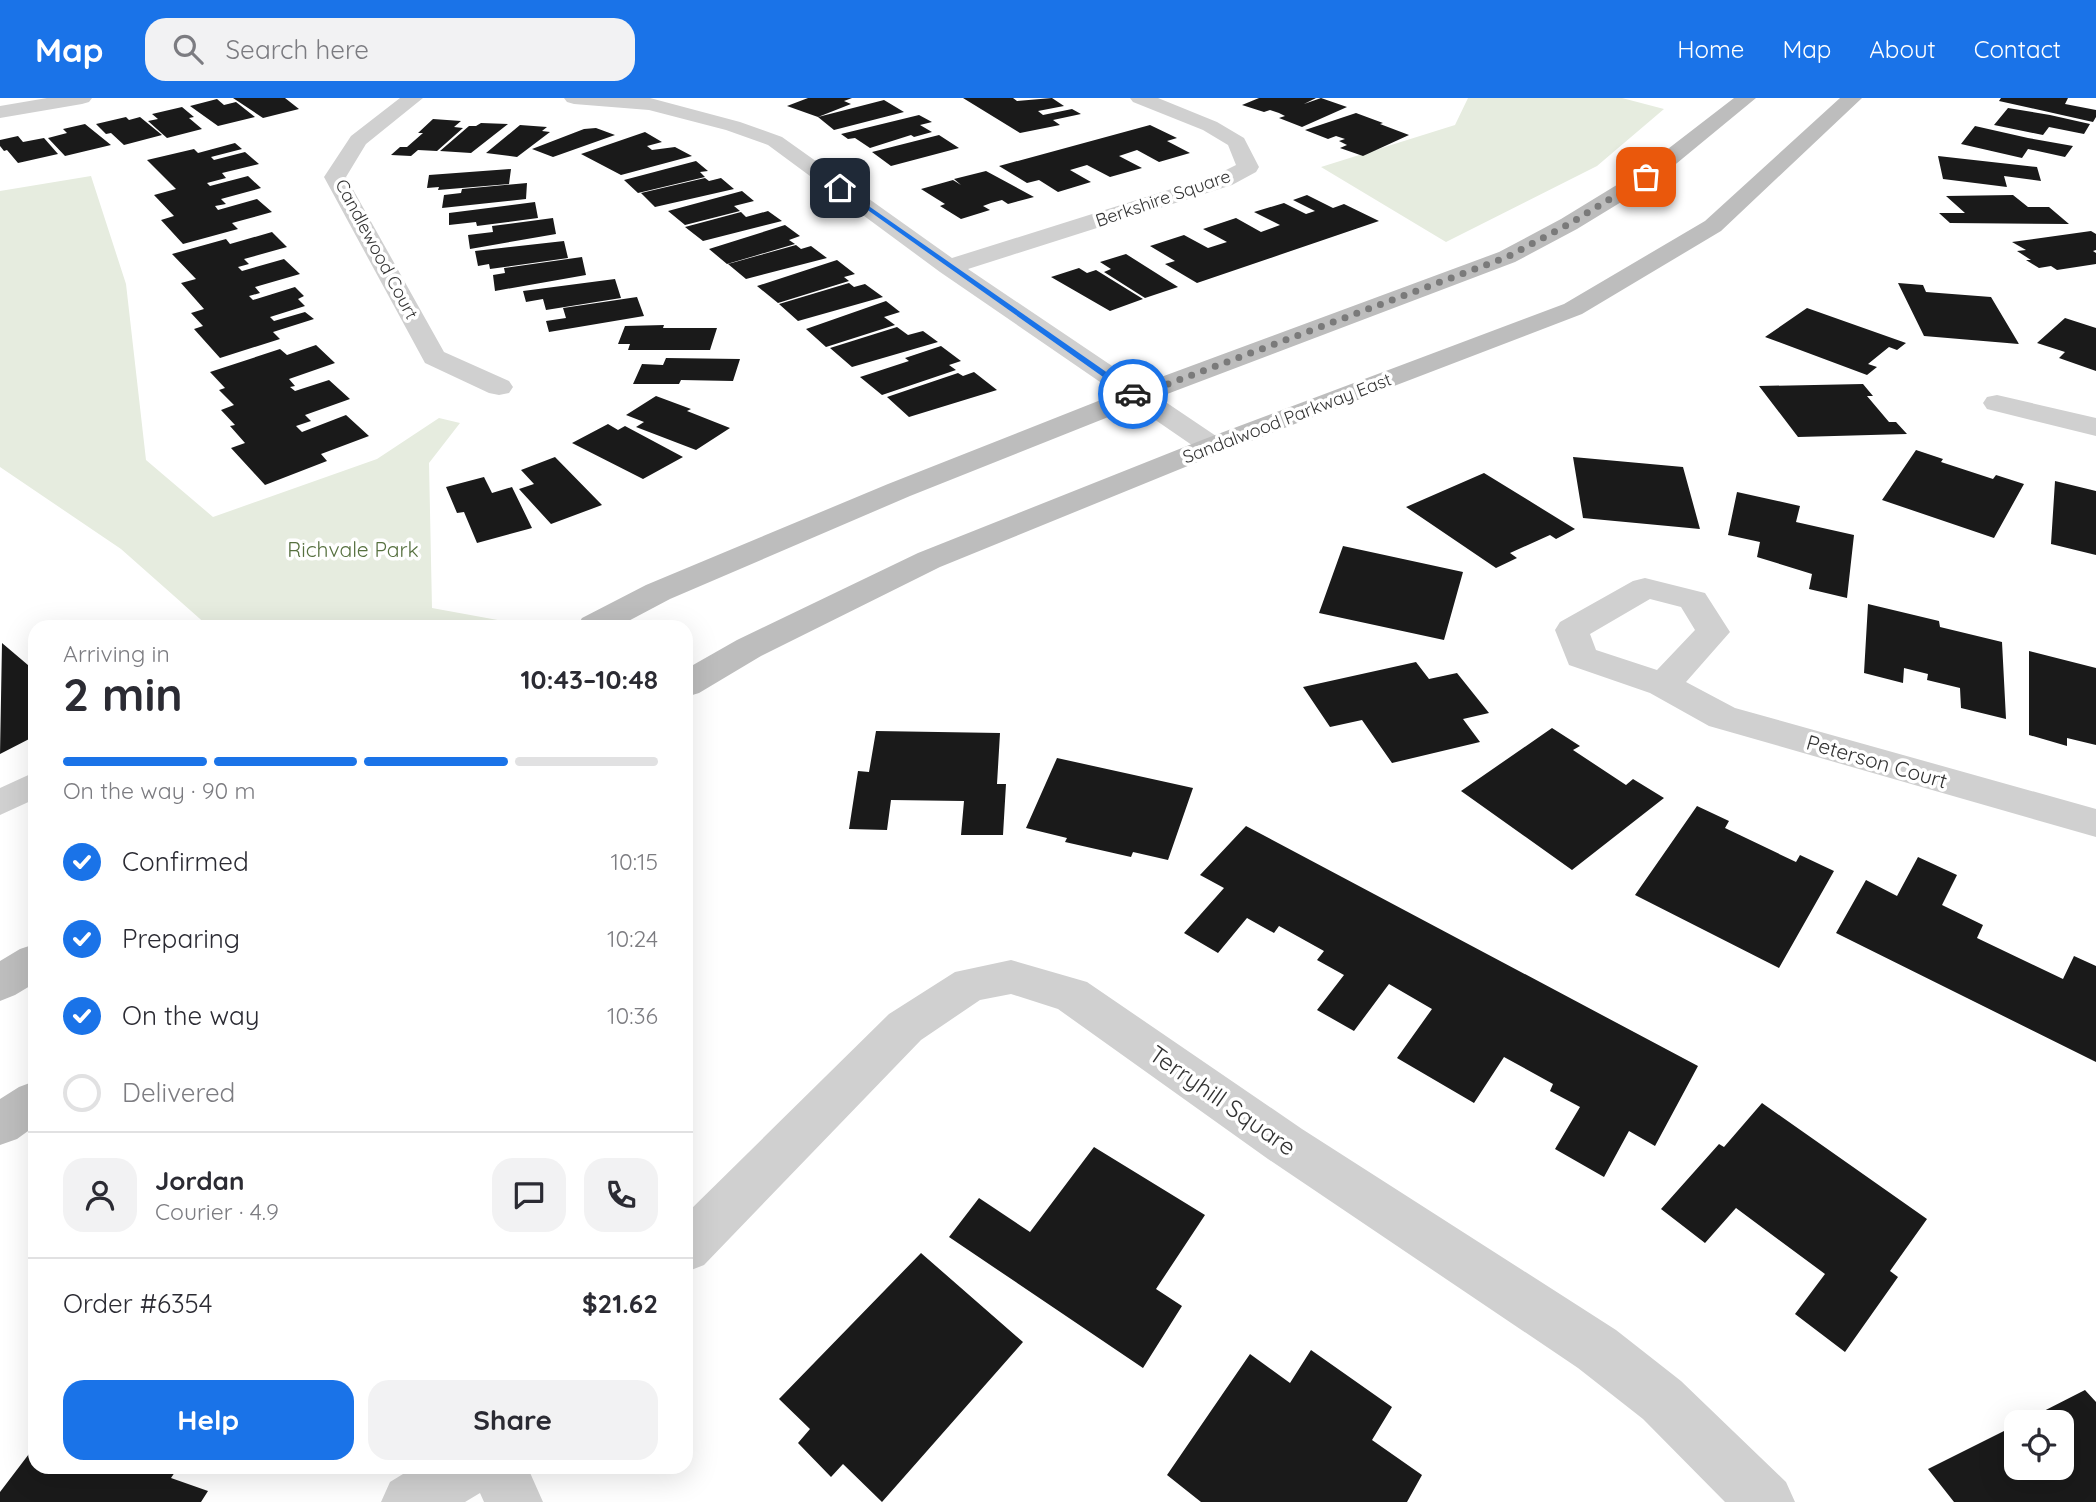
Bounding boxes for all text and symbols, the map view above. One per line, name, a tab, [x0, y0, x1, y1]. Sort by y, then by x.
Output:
search box	[145, 18, 635, 81]
text: Map	[35, 29, 103, 70]
icon: search	[169, 30, 207, 68]
text: Search here	[225, 33, 369, 66]
text: Home	[1677, 34, 1744, 64]
text: Map	[1782, 34, 1831, 64]
text: About	[1869, 34, 1936, 64]
text: Contact	[1974, 34, 2061, 64]
pin	[1616, 147, 1676, 207]
pin	[810, 158, 870, 218]
icon: bag	[1627, 158, 1665, 196]
street label: Berkshire Square	[1092, 164, 1234, 232]
icon: home	[821, 169, 859, 207]
street label: Candlewood Court	[330, 175, 424, 323]
courier	[1098, 359, 1168, 429]
street label: Sandalwood Parkway East	[1179, 368, 1395, 468]
icon: car	[1114, 375, 1152, 413]
park label: Richvale Park	[287, 536, 419, 562]
text: Arriving in	[63, 639, 170, 668]
text: 10:43–10:48	[520, 663, 658, 696]
text: 2 min	[63, 665, 183, 723]
street label: Peterson Court	[1804, 729, 1950, 793]
text: On the way · 90 m	[63, 776, 256, 805]
icon: check	[63, 843, 101, 881]
text: Confirmed	[122, 845, 249, 878]
text: 10:15	[610, 847, 658, 876]
icon: check	[63, 920, 101, 958]
text: Preparing	[122, 922, 240, 955]
text: 10:24	[607, 924, 658, 953]
icon: check	[63, 997, 101, 1035]
text: On the way	[122, 999, 260, 1032]
text: 10:36	[607, 1001, 658, 1030]
street label: Terryhill Square	[1144, 1038, 1302, 1162]
text: Delivered	[122, 1076, 235, 1109]
button: person	[63, 1158, 137, 1232]
button: chat	[492, 1158, 566, 1232]
button: phone	[584, 1158, 658, 1232]
text: Jordan	[155, 1164, 244, 1197]
text: Courier · 4.9	[155, 1197, 279, 1226]
text: Order #6354	[63, 1287, 212, 1320]
text: $21.62	[582, 1287, 658, 1320]
button: Help	[63, 1380, 354, 1460]
button: Share	[368, 1380, 658, 1460]
map controls	[2004, 1410, 2074, 1480]
button: locate	[2004, 1410, 2074, 1480]

